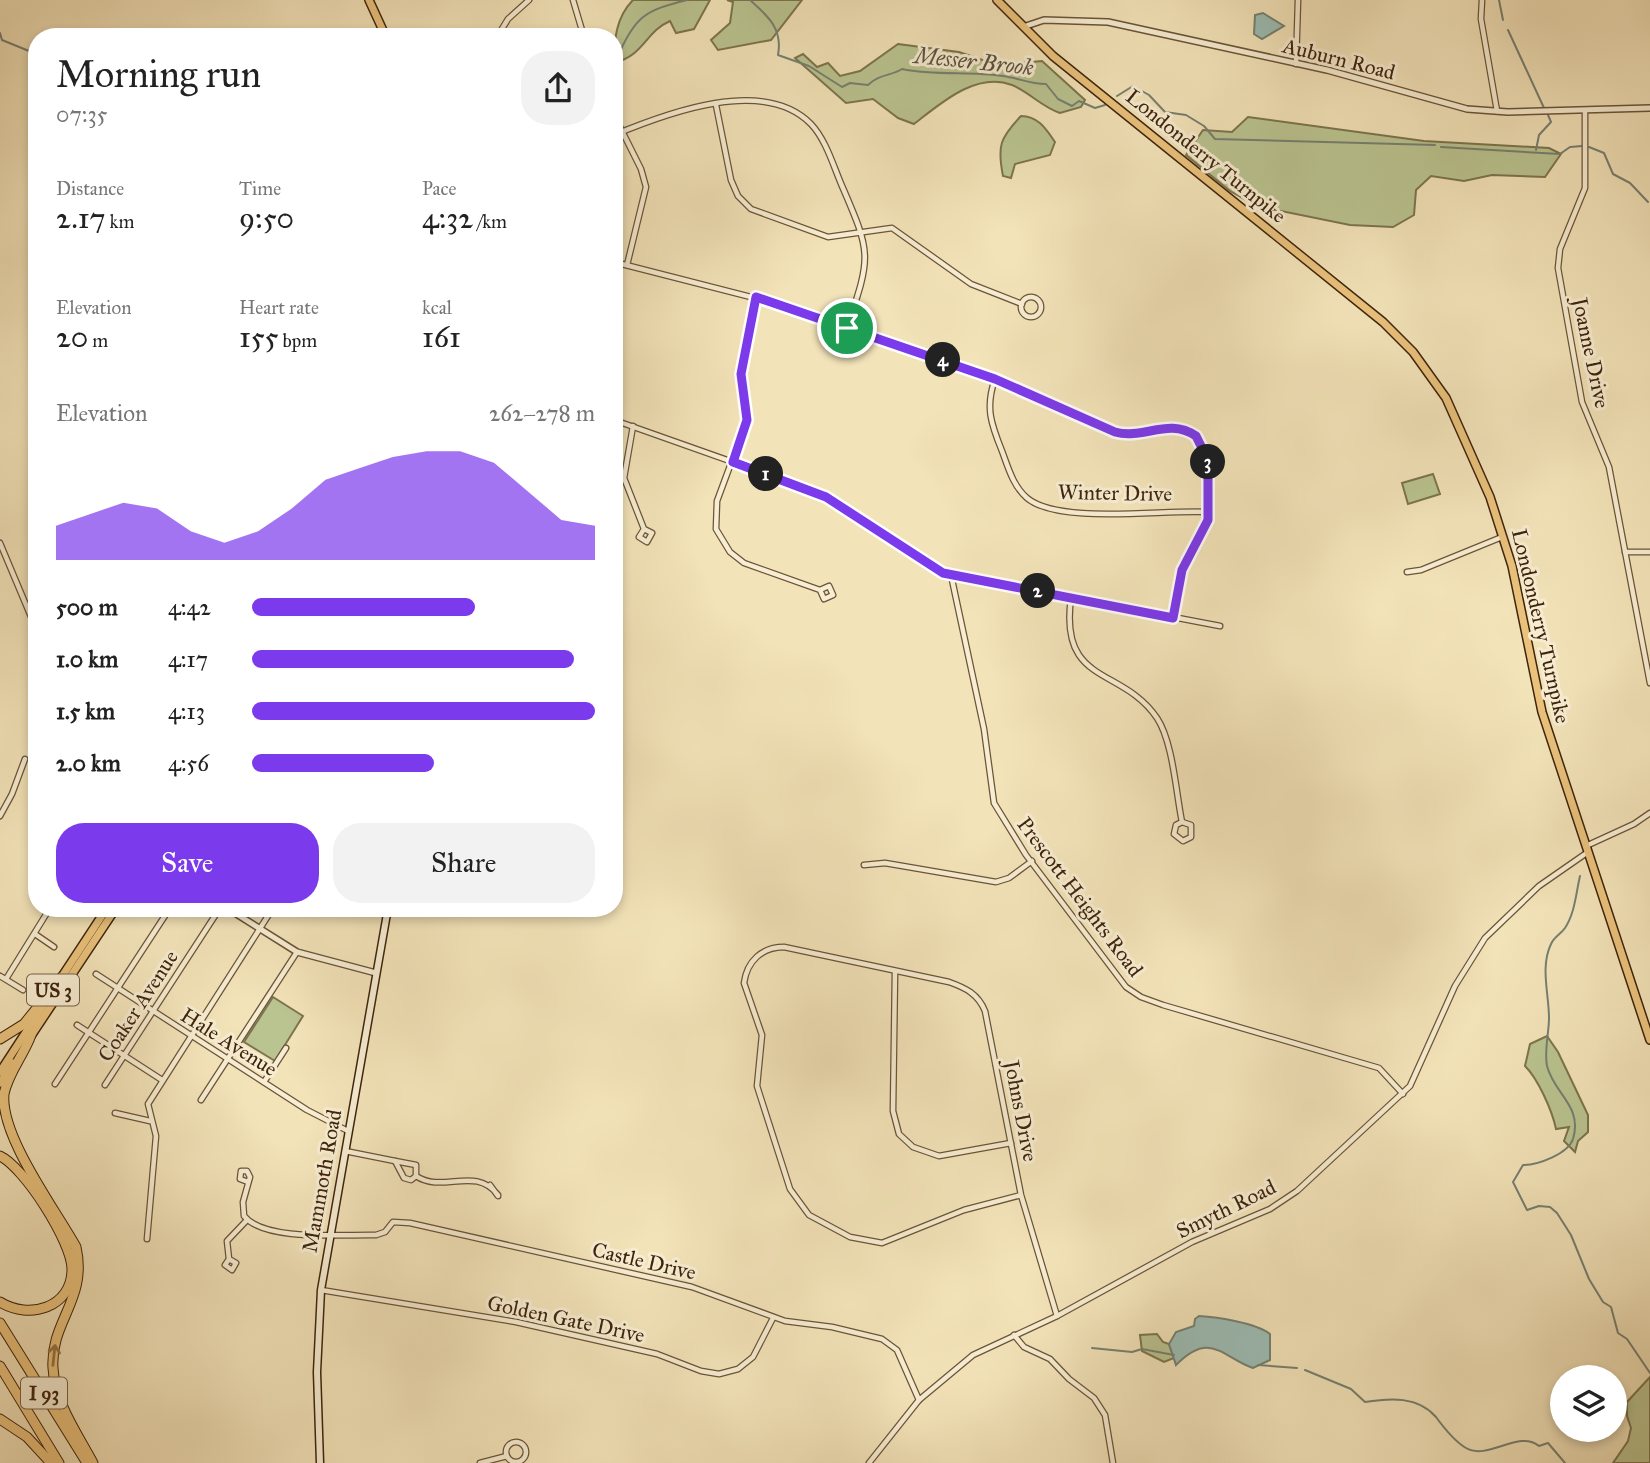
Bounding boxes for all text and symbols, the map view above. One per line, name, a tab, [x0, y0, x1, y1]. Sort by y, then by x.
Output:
street label: Auburn Road	[1279, 32, 1398, 86]
water label: Messer Brook	[911, 41, 1035, 81]
text: Morning run	[56, 51, 261, 97]
button: share	[521, 51, 595, 125]
street label: Londonderry Turnpike	[1121, 83, 1292, 229]
text: 07:35	[56, 100, 107, 128]
text: Distance	[56, 177, 124, 200]
text: Time	[239, 177, 281, 200]
text: Pace	[422, 177, 456, 200]
text: 2.17	[56, 200, 106, 236]
text: 9:50	[239, 200, 294, 236]
text: 4:32	[422, 200, 473, 236]
text: km	[106, 210, 134, 233]
text: /km	[473, 210, 507, 233]
street label: Joanne Drive	[1566, 293, 1615, 411]
text: Elevation	[56, 296, 131, 319]
text: Heart rate	[239, 296, 319, 319]
text: kcal	[422, 296, 452, 319]
pin	[817, 298, 877, 358]
icon: arrive	[828, 309, 866, 347]
text: 20	[56, 319, 88, 355]
text: 155	[239, 319, 279, 355]
text: 161	[422, 319, 461, 355]
text: m	[88, 329, 108, 352]
text: bpm	[279, 329, 317, 352]
pin: 4	[926, 342, 960, 378]
text: 4	[937, 348, 948, 371]
text: Elevation	[56, 399, 147, 427]
text: 262–278 m	[489, 399, 595, 427]
pin: 3	[1190, 444, 1226, 480]
text: 3	[1204, 450, 1211, 473]
pin: 1	[748, 456, 784, 491]
text: 1	[762, 462, 769, 485]
street label: Winter Drive	[1058, 479, 1173, 507]
street label: Londonderry Turnpike	[1506, 526, 1576, 726]
pin: 2	[1020, 574, 1056, 608]
text: 2	[1033, 579, 1042, 602]
text: 500 m	[56, 593, 118, 621]
text: 4:42	[168, 593, 211, 621]
text: 1.0 km	[56, 645, 118, 673]
text: 4:17	[168, 645, 208, 673]
text: 1.5 km	[56, 697, 115, 725]
text: 4:13	[168, 697, 205, 725]
text: 2.0 km	[56, 749, 121, 777]
text: 4:56	[168, 749, 209, 777]
street label: Prescott Heights Road	[1011, 812, 1149, 982]
button: Save	[56, 823, 319, 903]
button: Share	[333, 823, 595, 903]
street label: Coaker Avenue	[92, 945, 184, 1067]
road number: US 3	[27, 974, 79, 1006]
street label: Hale Avenue	[176, 1002, 282, 1082]
street label: Johns Drive	[998, 1056, 1044, 1164]
street label: Mammoth Road	[297, 1107, 347, 1255]
street label: Smyth Road	[1172, 1174, 1280, 1244]
street label: Castle Drive	[590, 1236, 699, 1286]
street label: Golden Gate Drive	[485, 1290, 647, 1348]
one-way arrow	[48, 1344, 61, 1367]
map controls	[1550, 1365, 1627, 1442]
button: layers	[1550, 1365, 1627, 1442]
road number: I 93	[21, 1378, 67, 1408]

